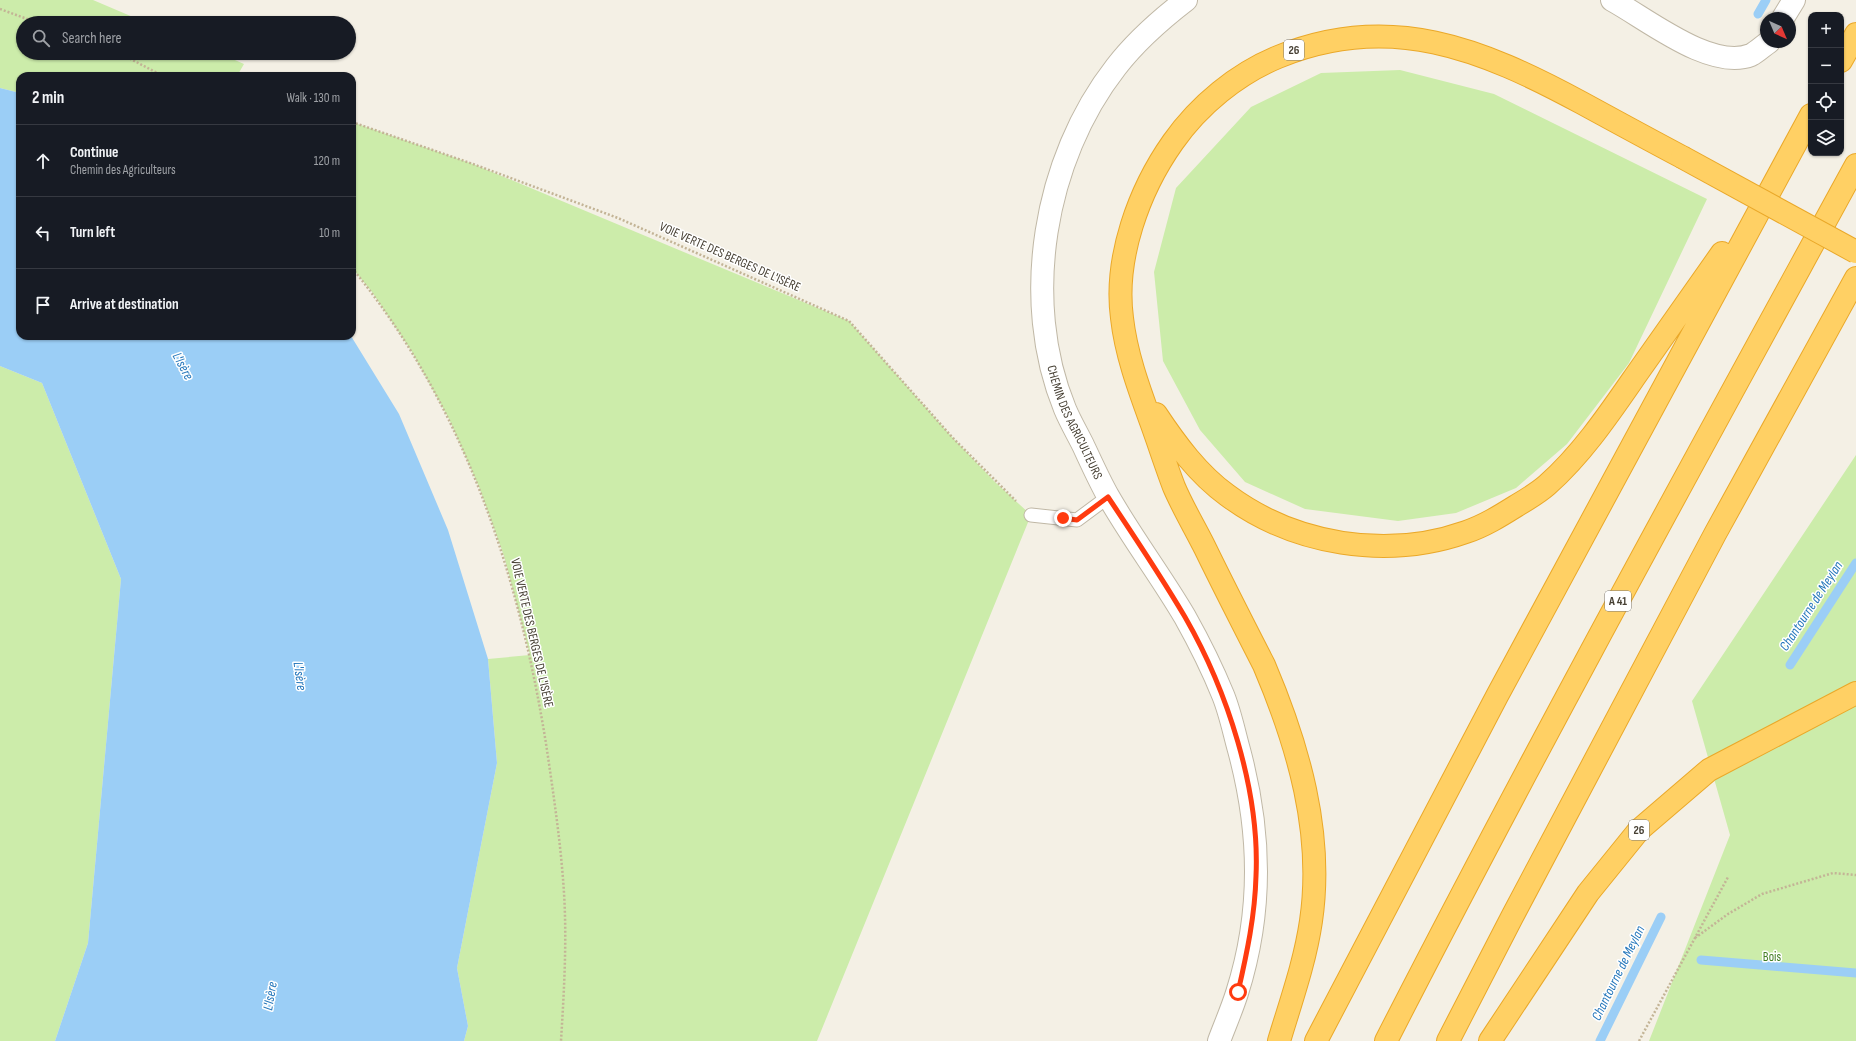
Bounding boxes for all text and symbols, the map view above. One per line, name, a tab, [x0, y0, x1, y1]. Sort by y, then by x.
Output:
north arrow	[1760, 12, 1796, 48]
map controls	[1808, 12, 1844, 156]
button: +	[1808, 12, 1844, 48]
search box	[16, 16, 356, 60]
icon: search	[30, 27, 52, 49]
text: Search here	[62, 29, 122, 48]
road number: 26	[1284, 40, 1304, 60]
button: −	[1808, 48, 1844, 84]
button: locate	[1808, 84, 1844, 120]
text: 2 min	[32, 88, 64, 108]
text: Walk · 130 m	[287, 90, 340, 106]
button: layers	[1808, 120, 1844, 156]
text: Continue	[70, 143, 119, 162]
icon: ahead	[32, 150, 54, 172]
text: 120 m	[314, 153, 340, 169]
text: Chemin des Agriculteurs	[70, 162, 176, 178]
street label: VOIE VERTE DES BERGES DE L'ISÈRE	[657, 219, 803, 295]
icon: left	[32, 222, 54, 244]
text: Turn left	[70, 223, 115, 242]
text: 10 m	[319, 225, 340, 241]
icon: arrive	[32, 294, 54, 316]
text: Arrive at destination	[70, 295, 179, 314]
water label: L'Isère	[169, 349, 198, 383]
street label: CHEMIN DES AGRICULTEURS	[1043, 364, 1106, 482]
route end	[1054, 509, 1072, 527]
street label: VOIE VERTE DES BERGES DE L'ISÈRE	[507, 557, 557, 709]
water label: Chantourne de Meylan	[1776, 558, 1846, 654]
road number: A 41	[1605, 591, 1631, 611]
water label: L'Isère	[290, 661, 310, 692]
road number: 26	[1629, 820, 1649, 840]
water label: Chantourne de Meylan	[1588, 923, 1648, 1023]
park label: Bois	[1763, 949, 1781, 965]
water label: L'Isère	[259, 980, 281, 1012]
route start	[1229, 983, 1247, 1001]

